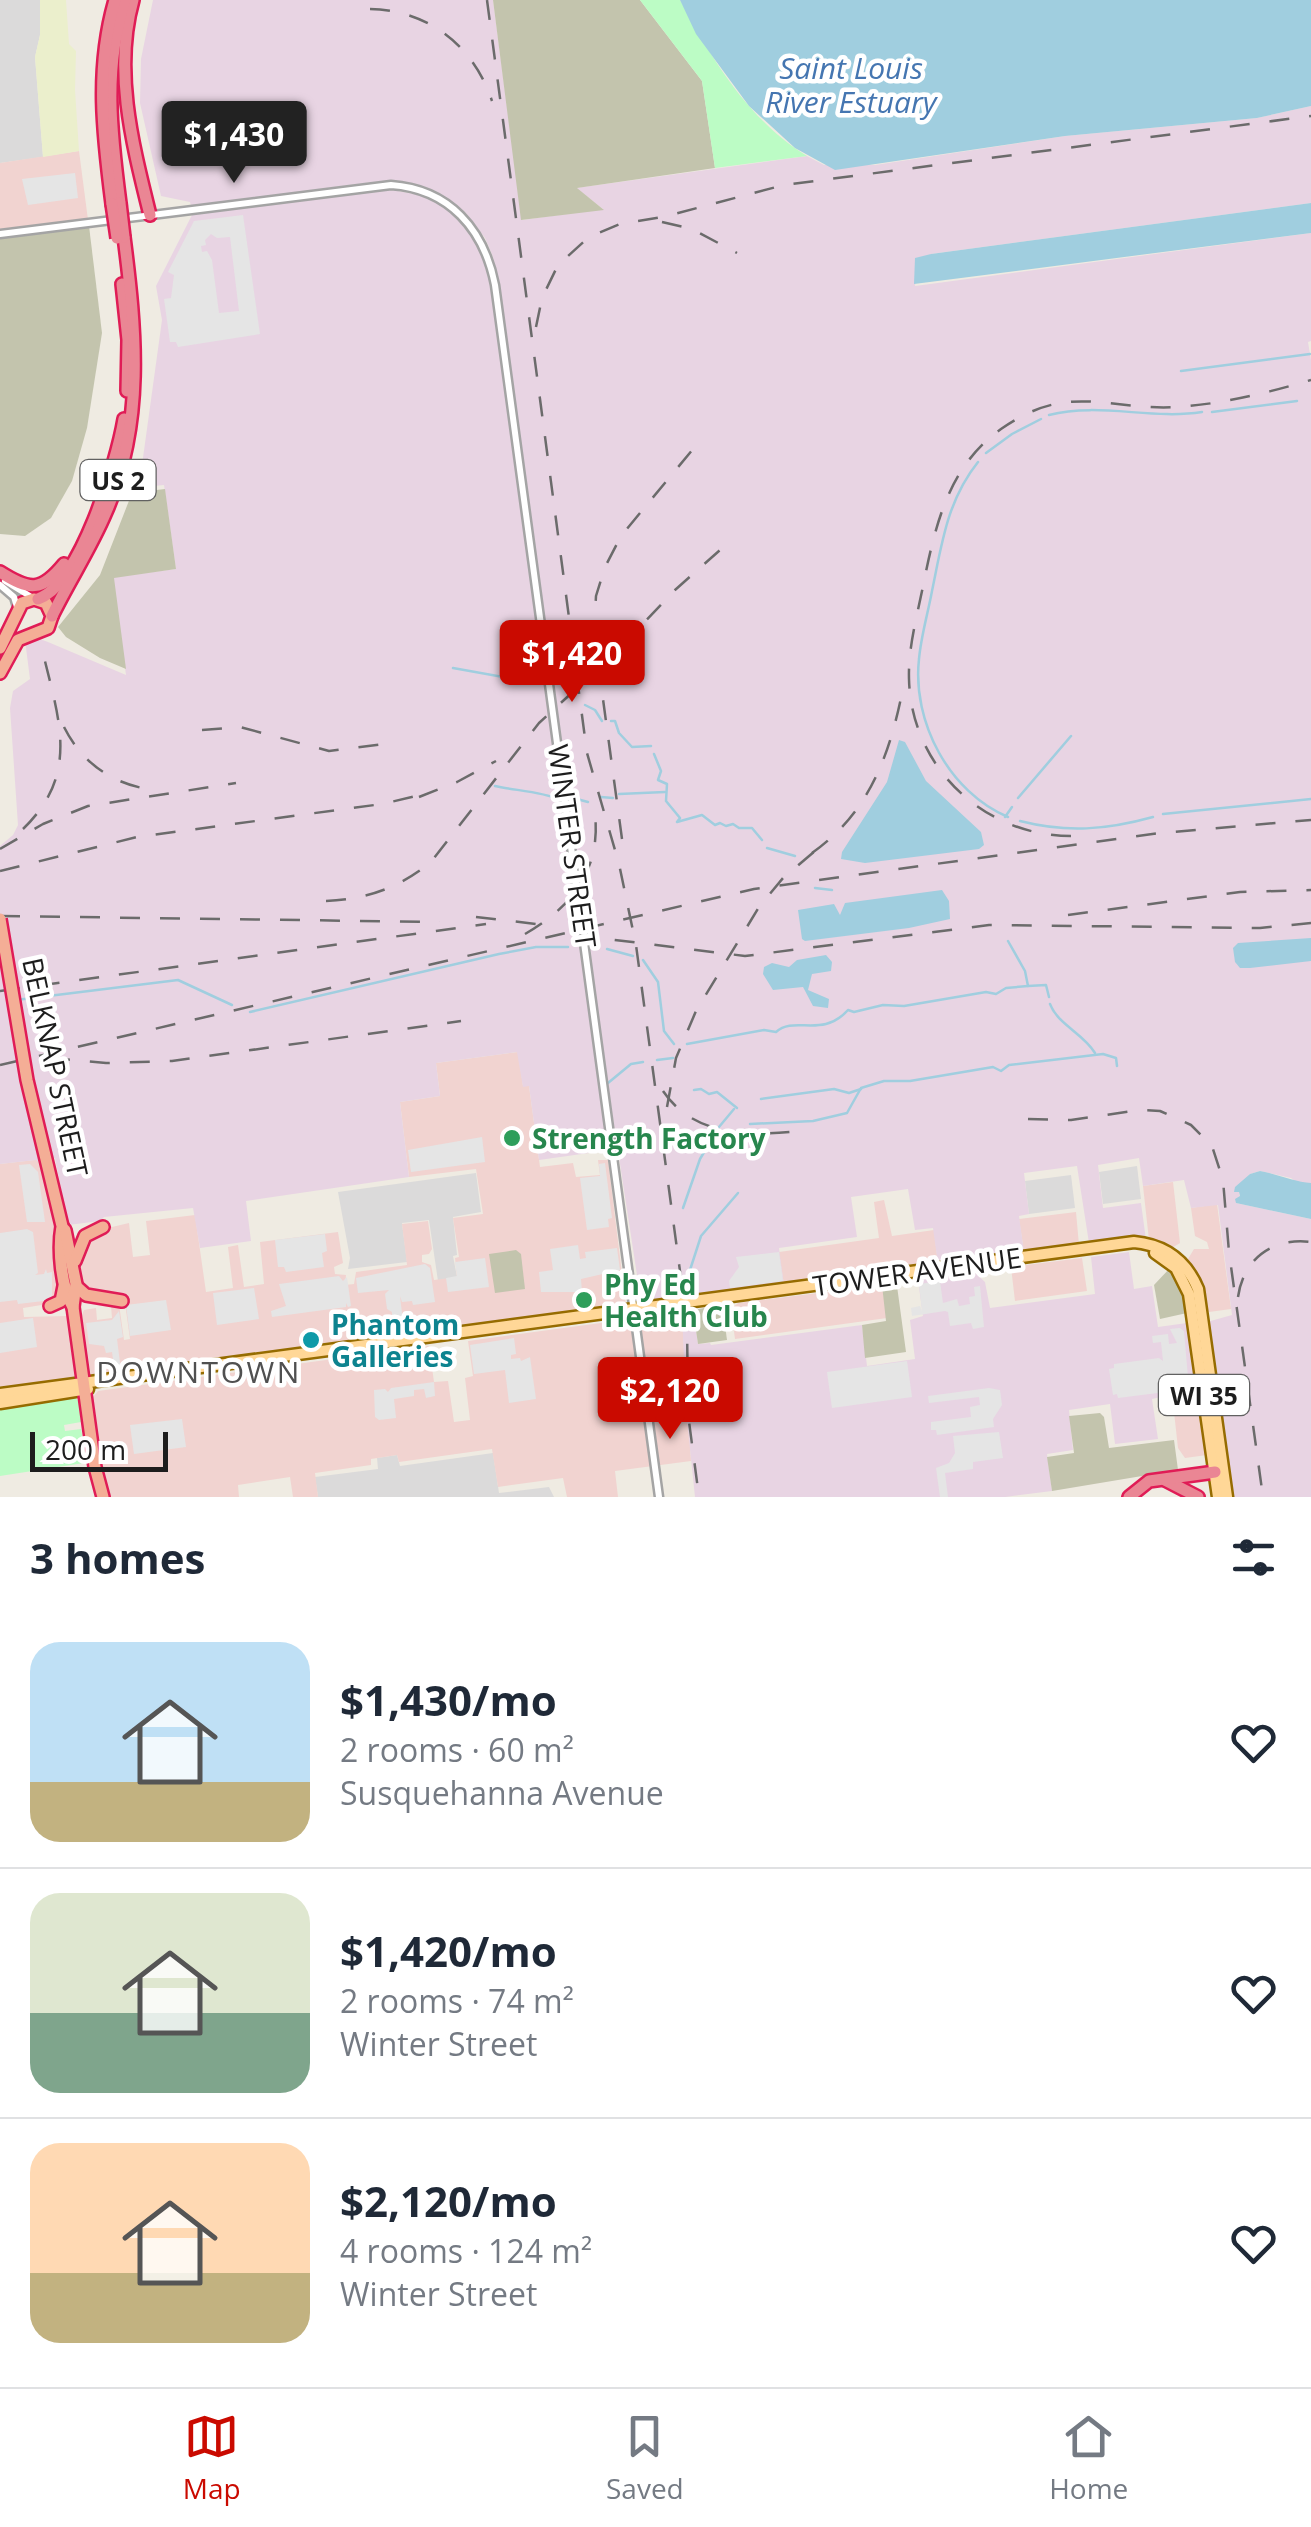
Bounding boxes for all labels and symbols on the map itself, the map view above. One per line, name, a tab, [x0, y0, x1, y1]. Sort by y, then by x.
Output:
water label: Saint Louis River Estuary	[765, 47, 939, 122]
pin: $1,430	[153, 101, 315, 186]
road number: US 2	[80, 460, 156, 500]
pin: $1,420	[491, 620, 653, 705]
street label: WINTER STREET	[540, 742, 606, 951]
street label: BELKNAP STREET	[14, 954, 98, 1181]
place label: Strength Factory	[532, 1119, 766, 1157]
marker: Strength Factory	[501, 1127, 523, 1149]
street label: TOWER AVENUE	[810, 1238, 1024, 1304]
place label: Phy Ed Health Club	[604, 1265, 768, 1335]
marker: Phy Ed Health Club	[573, 1289, 595, 1311]
place label: Phantom Galleries	[331, 1305, 459, 1375]
marker: Phantom Galleries	[300, 1329, 322, 1351]
district label: DOWNTOWN	[96, 1351, 302, 1392]
pin: $2,120	[589, 1357, 751, 1442]
road number: WI 35	[1159, 1375, 1249, 1415]
scale bar	[30, 1427, 168, 1472]

